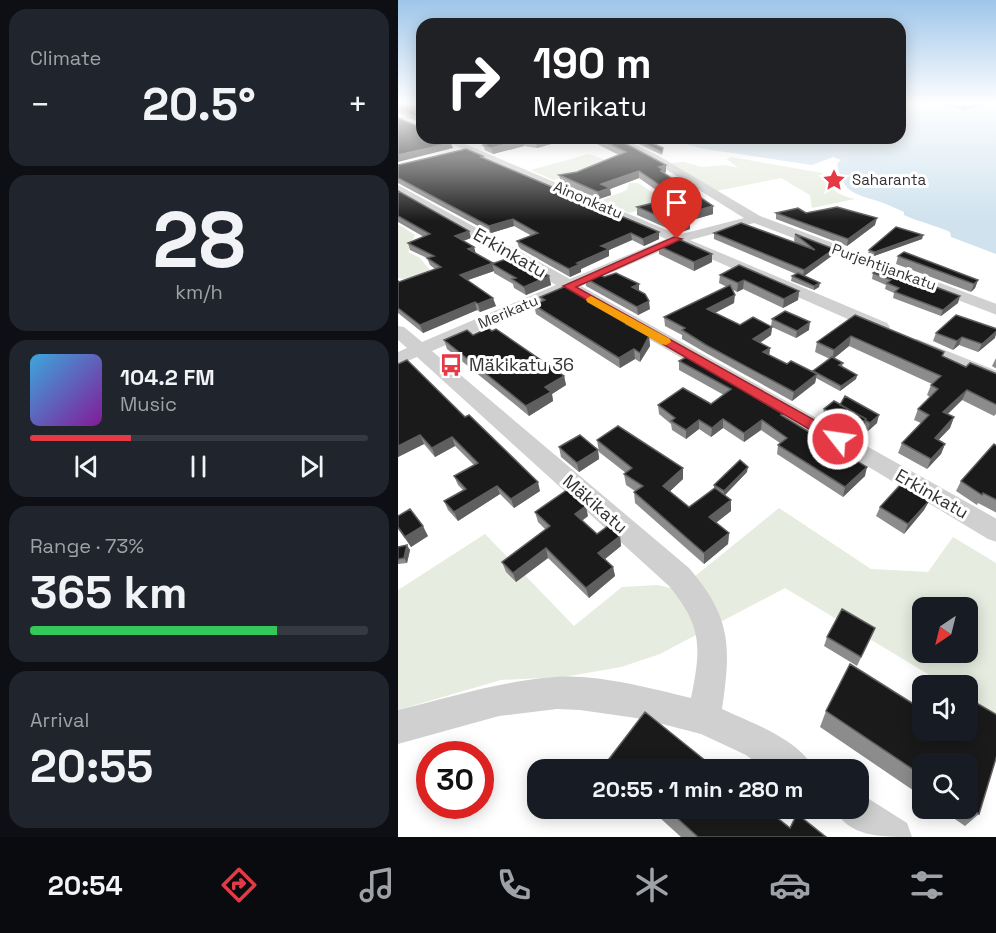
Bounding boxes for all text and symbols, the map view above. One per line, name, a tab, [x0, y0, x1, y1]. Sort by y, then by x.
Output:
text: 190 m	[533, 37, 652, 90]
icon: right	[434, 42, 512, 120]
text: Climate	[30, 45, 101, 71]
text: 20.5°	[142, 76, 256, 133]
text: −	[30, 84, 50, 126]
text: +	[348, 84, 368, 126]
text: Merikatu	[533, 89, 647, 124]
place icon: Saharanta	[821, 167, 847, 193]
place label: Saharanta	[852, 170, 927, 189]
street label: Ainonkatu	[551, 177, 625, 223]
pin	[651, 177, 702, 239]
icon: arrive	[660, 186, 693, 219]
text: 28	[152, 190, 246, 290]
street label: Erkinkatu	[470, 222, 551, 283]
street label: Purjehtijankatu	[829, 239, 939, 294]
text: km/h	[175, 279, 223, 305]
street label: Merikatu	[475, 290, 541, 333]
bus stop icon: Mäkikatu 36	[438, 352, 464, 378]
place label: Mäkikatu 36	[469, 353, 574, 376]
text: 104.2 FM	[120, 363, 215, 391]
text: Music	[120, 391, 177, 417]
position arrow	[806, 407, 870, 471]
icon: previous	[70, 450, 103, 483]
icon: pause	[182, 450, 215, 483]
icon: next	[295, 450, 328, 483]
street label: Erkinkatu	[892, 463, 973, 524]
street label: Mäkikatu	[558, 469, 633, 538]
text: Range · 73%	[30, 533, 144, 559]
text: 365 km	[30, 564, 187, 621]
north arrow	[912, 597, 978, 663]
map controls	[912, 597, 978, 819]
button: sound	[912, 675, 978, 741]
text: Arrival	[30, 707, 89, 733]
text: 20:55	[30, 738, 153, 795]
speed limit sign: 30	[416, 741, 494, 819]
button: search	[912, 753, 978, 819]
text: 20:55 · 1 min · 280 m	[593, 775, 803, 803]
icon: directions	[218, 864, 260, 906]
icon: music	[356, 864, 398, 906]
icon: phone	[493, 864, 535, 906]
icon: climate	[631, 864, 673, 906]
icon: car	[769, 864, 811, 906]
icon: filters	[906, 864, 948, 906]
text: 20:54	[48, 868, 123, 903]

